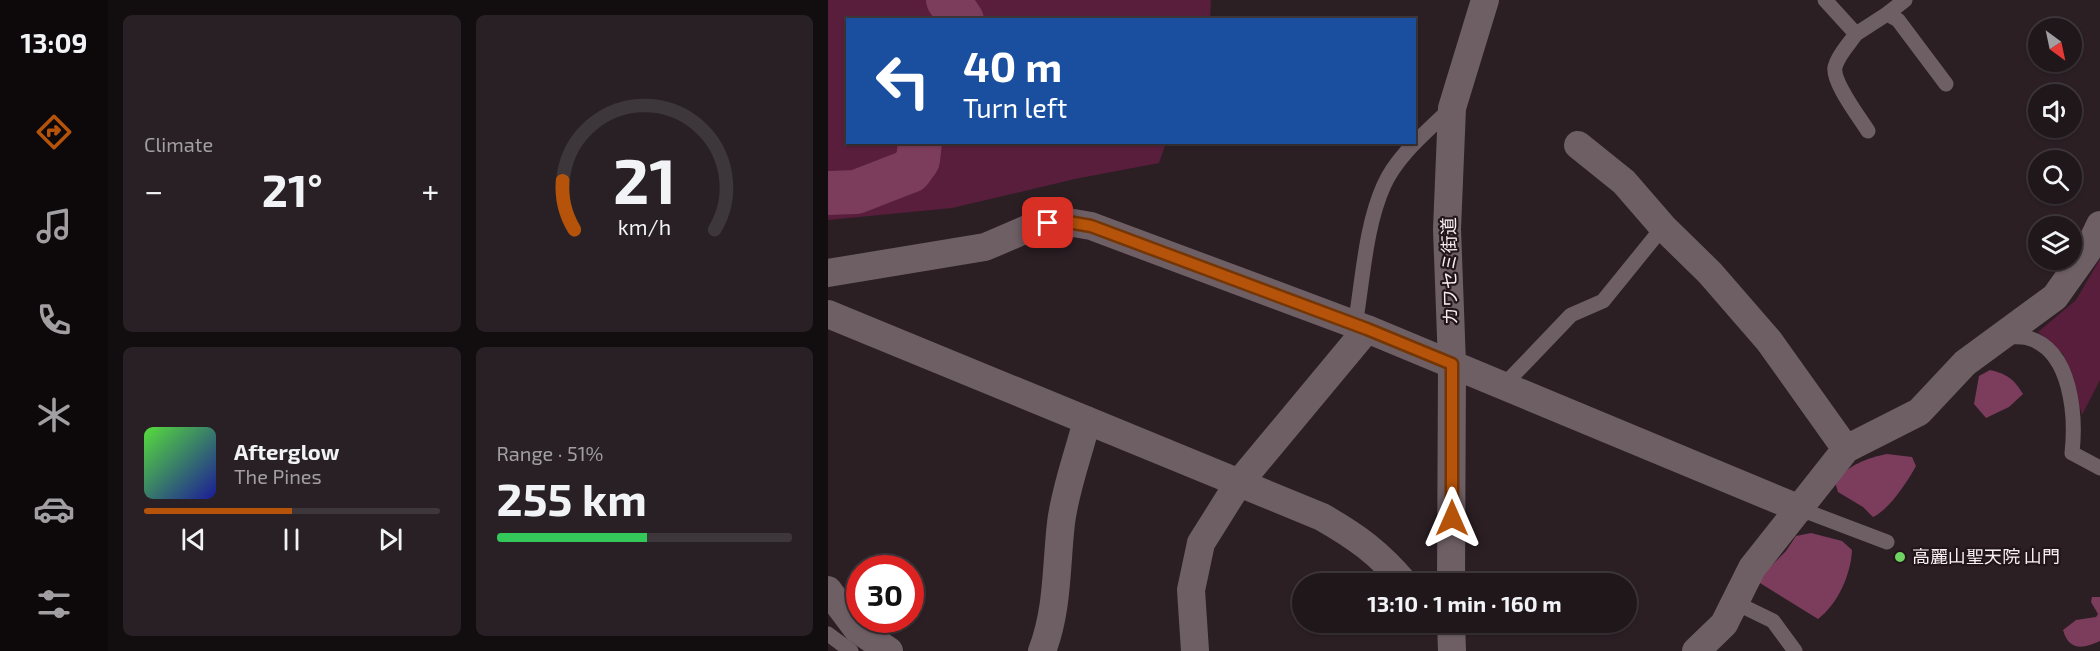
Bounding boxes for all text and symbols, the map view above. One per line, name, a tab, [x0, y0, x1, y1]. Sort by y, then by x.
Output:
north arrow	[2028, 18, 2082, 72]
map controls	[2028, 18, 2082, 270]
text: 13:09	[21, 26, 87, 58]
text: 40 m	[963, 40, 1062, 90]
icon: left	[864, 42, 942, 120]
button: sound	[2028, 84, 2082, 138]
text: Turn left	[963, 91, 1067, 123]
icon: directions	[33, 111, 75, 153]
text: Climate	[144, 132, 213, 156]
text: 21	[613, 142, 676, 217]
button: search	[2028, 150, 2082, 204]
text: 21°	[262, 162, 323, 216]
text: −	[144, 170, 163, 210]
text: +	[421, 170, 439, 210]
pin	[1022, 197, 1073, 248]
icon: music	[33, 205, 75, 247]
icon: arrive	[1031, 206, 1064, 239]
text: km/h	[618, 215, 671, 240]
button: layers	[2028, 216, 2082, 270]
street label: カワセミ街道	[1437, 217, 1461, 325]
icon: phone	[33, 299, 75, 341]
icon: climate	[33, 394, 75, 436]
text: Afterglow	[234, 438, 339, 464]
text: Range · 51%	[497, 441, 603, 465]
text: The Pines	[234, 464, 322, 488]
text: 255 km	[497, 471, 647, 525]
position arrow	[1420, 486, 1484, 550]
icon: car	[33, 488, 75, 530]
icon: previous	[177, 523, 210, 556]
icon: pause	[275, 523, 308, 556]
icon: next	[374, 523, 407, 556]
place label: 高麗山聖天院 山門	[1912, 545, 2060, 567]
marker: 高麗山聖天院 山門	[1893, 550, 1907, 564]
speed limit sign: 30	[846, 555, 924, 633]
icon: filters	[33, 583, 75, 625]
text: 13:10 · 1 min · 160 m	[1367, 590, 1562, 616]

